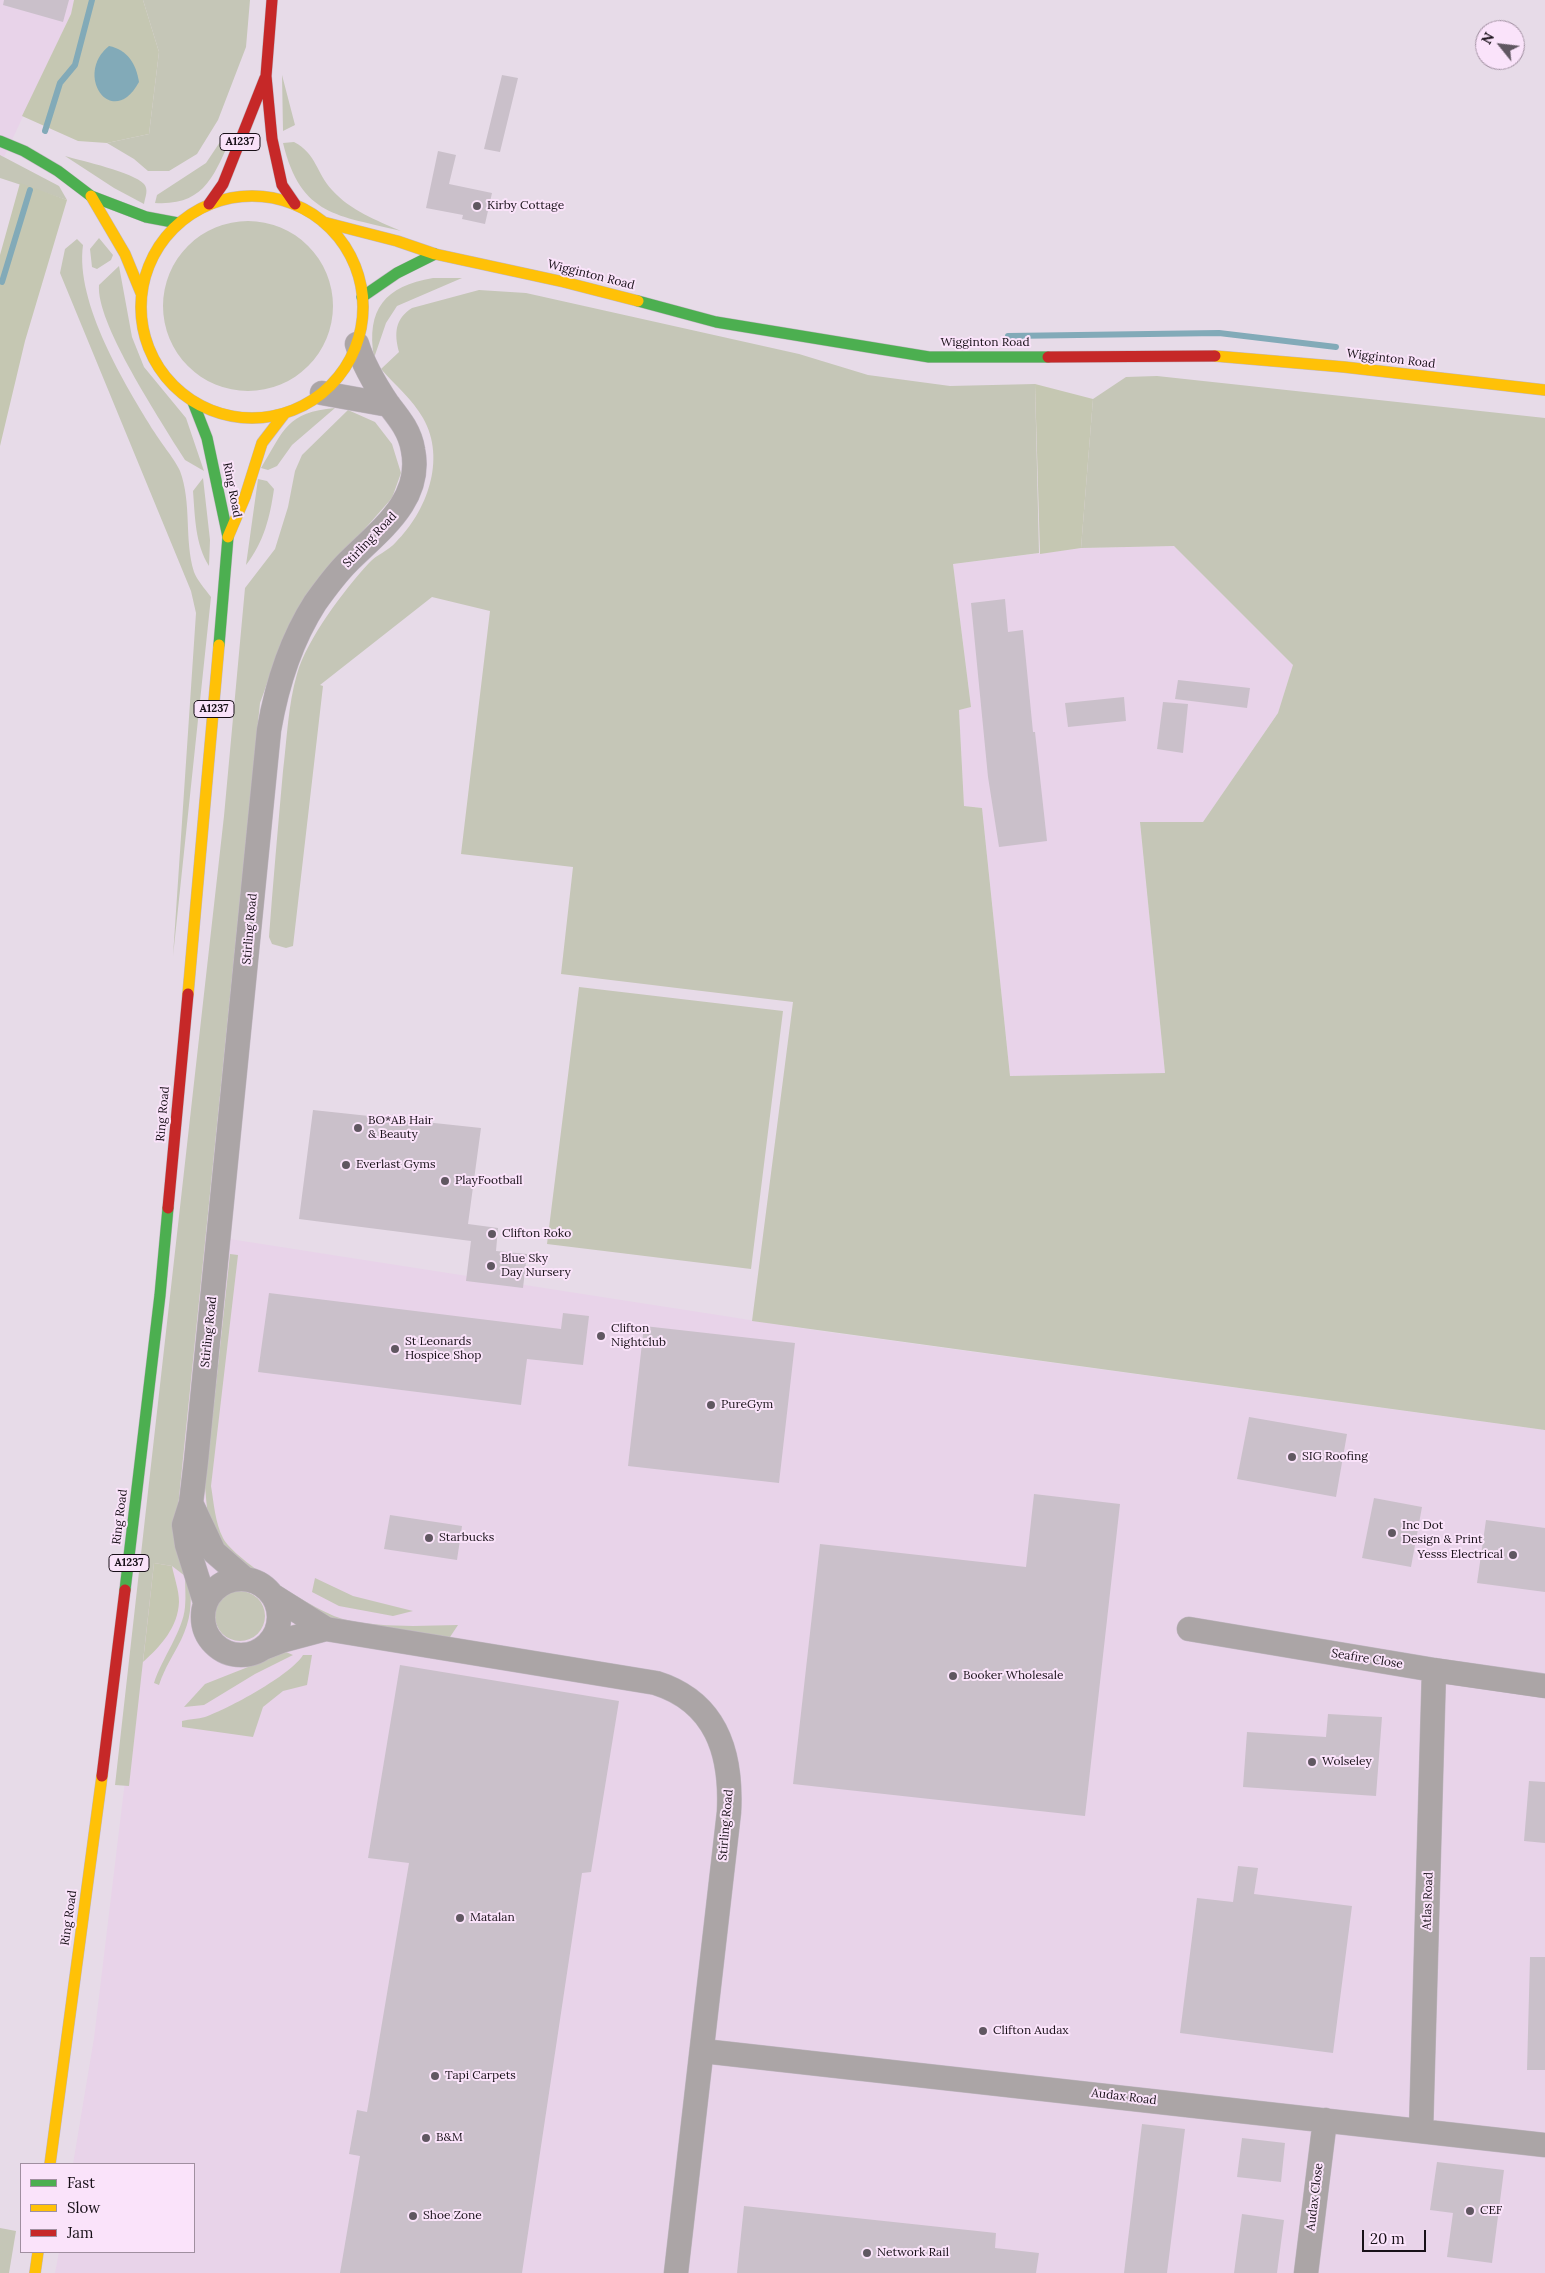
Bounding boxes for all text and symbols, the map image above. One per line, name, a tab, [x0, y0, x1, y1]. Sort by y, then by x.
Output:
north arrow	[1475, 20, 1525, 70]
text: N	[1477, 29, 1498, 47]
road number: A1237	[220, 134, 260, 150]
place label: Kirby Cottage	[487, 199, 564, 213]
marker: Kirby Cottage	[471, 200, 483, 212]
street label: Wigginton Road	[546, 257, 636, 293]
street label: Wigginton Road	[940, 336, 1030, 350]
street label: Wigginton Road	[1346, 346, 1436, 372]
street label: Ring Road	[220, 461, 244, 519]
street label: Stirling Road	[340, 509, 400, 571]
road number: A1237	[194, 701, 234, 718]
street label: Stirling Road	[240, 893, 260, 965]
street label: Ring Road	[153, 1086, 173, 1142]
place label: BO*AB Hair & Beauty	[368, 1114, 433, 1142]
marker: BO*AB Hair & Beauty	[352, 1122, 364, 1134]
place label: Everlast Gyms	[356, 1158, 436, 1172]
marker: Everlast Gyms	[340, 1159, 352, 1171]
place label: PlayFootball	[455, 1174, 522, 1188]
marker: PlayFootball	[439, 1175, 451, 1187]
place label: Clifton Roko	[502, 1227, 571, 1241]
marker: Clifton Roko	[486, 1228, 498, 1240]
place label: Blue Sky Day Nursery	[501, 1252, 571, 1280]
marker: Blue Sky Day Nursery	[485, 1260, 497, 1272]
street label: Stirling Road	[198, 1296, 220, 1368]
place label: Clifton Nightclub	[611, 1322, 666, 1350]
marker: Clifton Nightclub	[595, 1330, 607, 1342]
place label: St Leonards Hospice Shop	[405, 1335, 481, 1363]
marker: St Leonards Hospice Shop	[389, 1343, 401, 1355]
place label: PureGym	[721, 1398, 773, 1412]
marker: PureGym	[705, 1399, 717, 1411]
place label: SIG Roofing	[1302, 1450, 1368, 1464]
marker: SIG Roofing	[1286, 1451, 1298, 1463]
street label: Ring Road	[109, 1488, 131, 1546]
place label: Inc Dot Design & Print	[1402, 1519, 1483, 1547]
marker: Inc Dot Design & Print	[1386, 1527, 1398, 1539]
place label: Starbucks	[439, 1531, 494, 1545]
marker: Starbucks	[423, 1532, 435, 1544]
place label: Yesss Electrical	[1417, 1548, 1503, 1562]
marker: Yesss Electrical	[1507, 1549, 1519, 1561]
road number: A1237	[109, 1555, 149, 1572]
street label: Seafire Close	[1330, 1646, 1404, 1672]
place label: Booker Wholesale	[963, 1669, 1063, 1683]
marker: Booker Wholesale	[947, 1670, 959, 1682]
place label: Wolseley	[1322, 1755, 1372, 1769]
marker: Wolseley	[1306, 1756, 1318, 1768]
street label: Stirling Road	[716, 1789, 736, 1861]
street label: Atlas Road	[1420, 1872, 1436, 1930]
street label: Ring Road	[58, 1889, 80, 1947]
place label: Matalan	[470, 1911, 515, 1925]
marker: Matalan	[454, 1912, 466, 1924]
place label: Clifton Audax	[993, 2024, 1069, 2038]
marker: Clifton Audax	[977, 2025, 989, 2037]
place label: Tapi Carpets	[445, 2069, 516, 2083]
marker: Tapi Carpets	[429, 2070, 441, 2082]
street label: Audax Road	[1091, 2086, 1157, 2108]
place label: B&M	[436, 2131, 463, 2145]
marker: B&M	[420, 2132, 432, 2144]
street label: Audax Close	[1304, 2162, 1326, 2232]
legend	[20, 2163, 195, 2253]
text: Fast	[67, 2173, 95, 2192]
text: Slow	[67, 2198, 100, 2217]
place label: CEF	[1480, 2204, 1502, 2218]
marker: CEF	[1464, 2205, 1476, 2217]
place label: Shoe Zone	[423, 2209, 482, 2223]
marker: Shoe Zone	[407, 2210, 419, 2222]
scale bar	[1365, 2220, 1429, 2252]
text: Jam	[67, 2223, 94, 2242]
text: 20 m	[1370, 2229, 1405, 2248]
place label: Network Rail	[877, 2246, 949, 2260]
marker: Network Rail	[861, 2247, 873, 2259]

